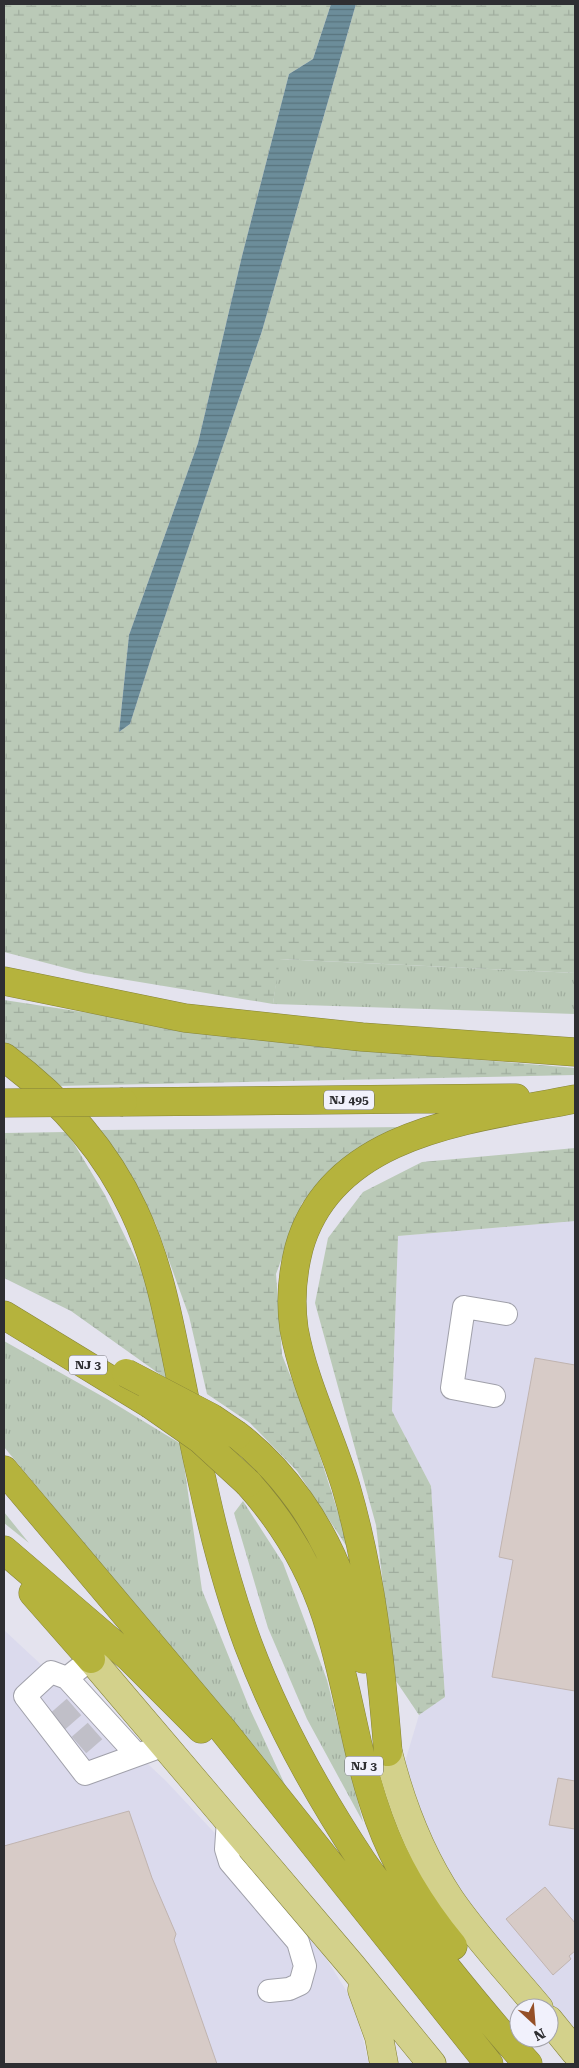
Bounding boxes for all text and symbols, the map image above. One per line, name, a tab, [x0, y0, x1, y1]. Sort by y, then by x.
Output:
road number: NJ 495	[324, 1090, 374, 1110]
road number: NJ 3	[69, 1356, 107, 1374]
road number: NJ 3	[345, 1756, 383, 1775]
north arrow	[509, 1998, 559, 2048]
text: N	[531, 2025, 548, 2044]

